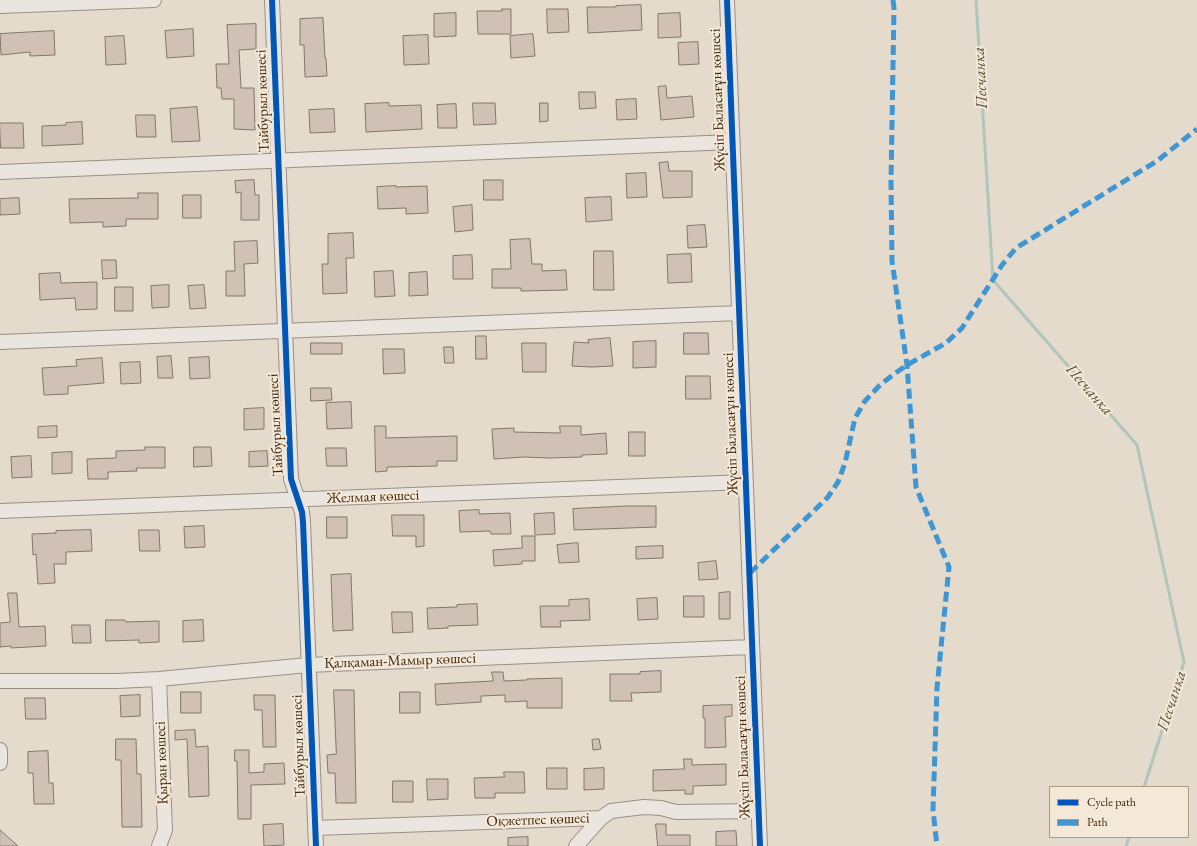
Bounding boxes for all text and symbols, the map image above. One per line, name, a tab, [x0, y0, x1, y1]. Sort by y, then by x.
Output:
street label: Жүсіп Баласағұн көшесі	[707, 28, 729, 172]
water label: Песчанка	[970, 46, 992, 110]
street label: Тайбурыл көшесі	[252, 49, 274, 153]
street label: Жүсіп Баласағұн көшесі	[720, 352, 742, 496]
water label: Песчанка	[1061, 360, 1117, 420]
street label: Тайбурыл көшесі	[264, 373, 288, 477]
street label: Желмая көшесі	[326, 486, 420, 508]
street label: Қалқаман-Мамыр көшесі	[324, 649, 476, 673]
water label: Песчанка	[1153, 668, 1191, 734]
street label: Жүсіп Баласағұн көшесі	[732, 675, 754, 819]
street label: Тайбурыл көшесі	[288, 694, 310, 798]
street label: Қыран көшесі	[152, 721, 172, 805]
legend	[1049, 786, 1189, 838]
text: Cycle path	[1087, 794, 1136, 810]
street label: Оқжетпес көшесі	[486, 809, 590, 831]
text: Path	[1087, 814, 1108, 830]

